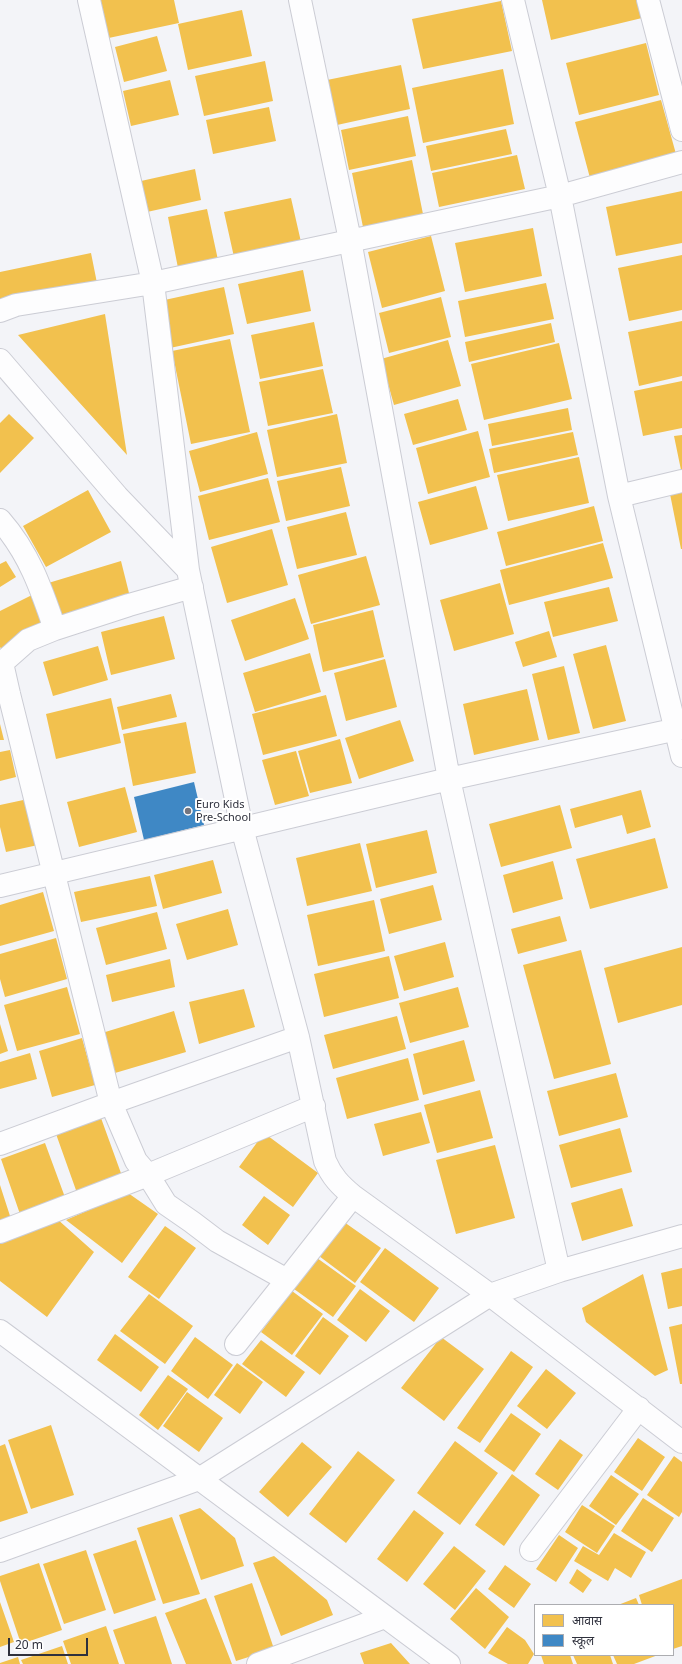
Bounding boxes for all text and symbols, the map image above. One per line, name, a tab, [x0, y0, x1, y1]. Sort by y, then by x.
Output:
place label: Euro Kids Pre-School	[196, 798, 251, 824]
marker: Euro Kids Pre-School	[183, 806, 193, 816]
legend	[534, 1604, 674, 1656]
text: आवास	[572, 1612, 602, 1629]
scale bar	[10, 1630, 90, 1656]
text: स्कूल	[572, 1632, 594, 1649]
text: 20 m	[15, 1636, 43, 1653]

